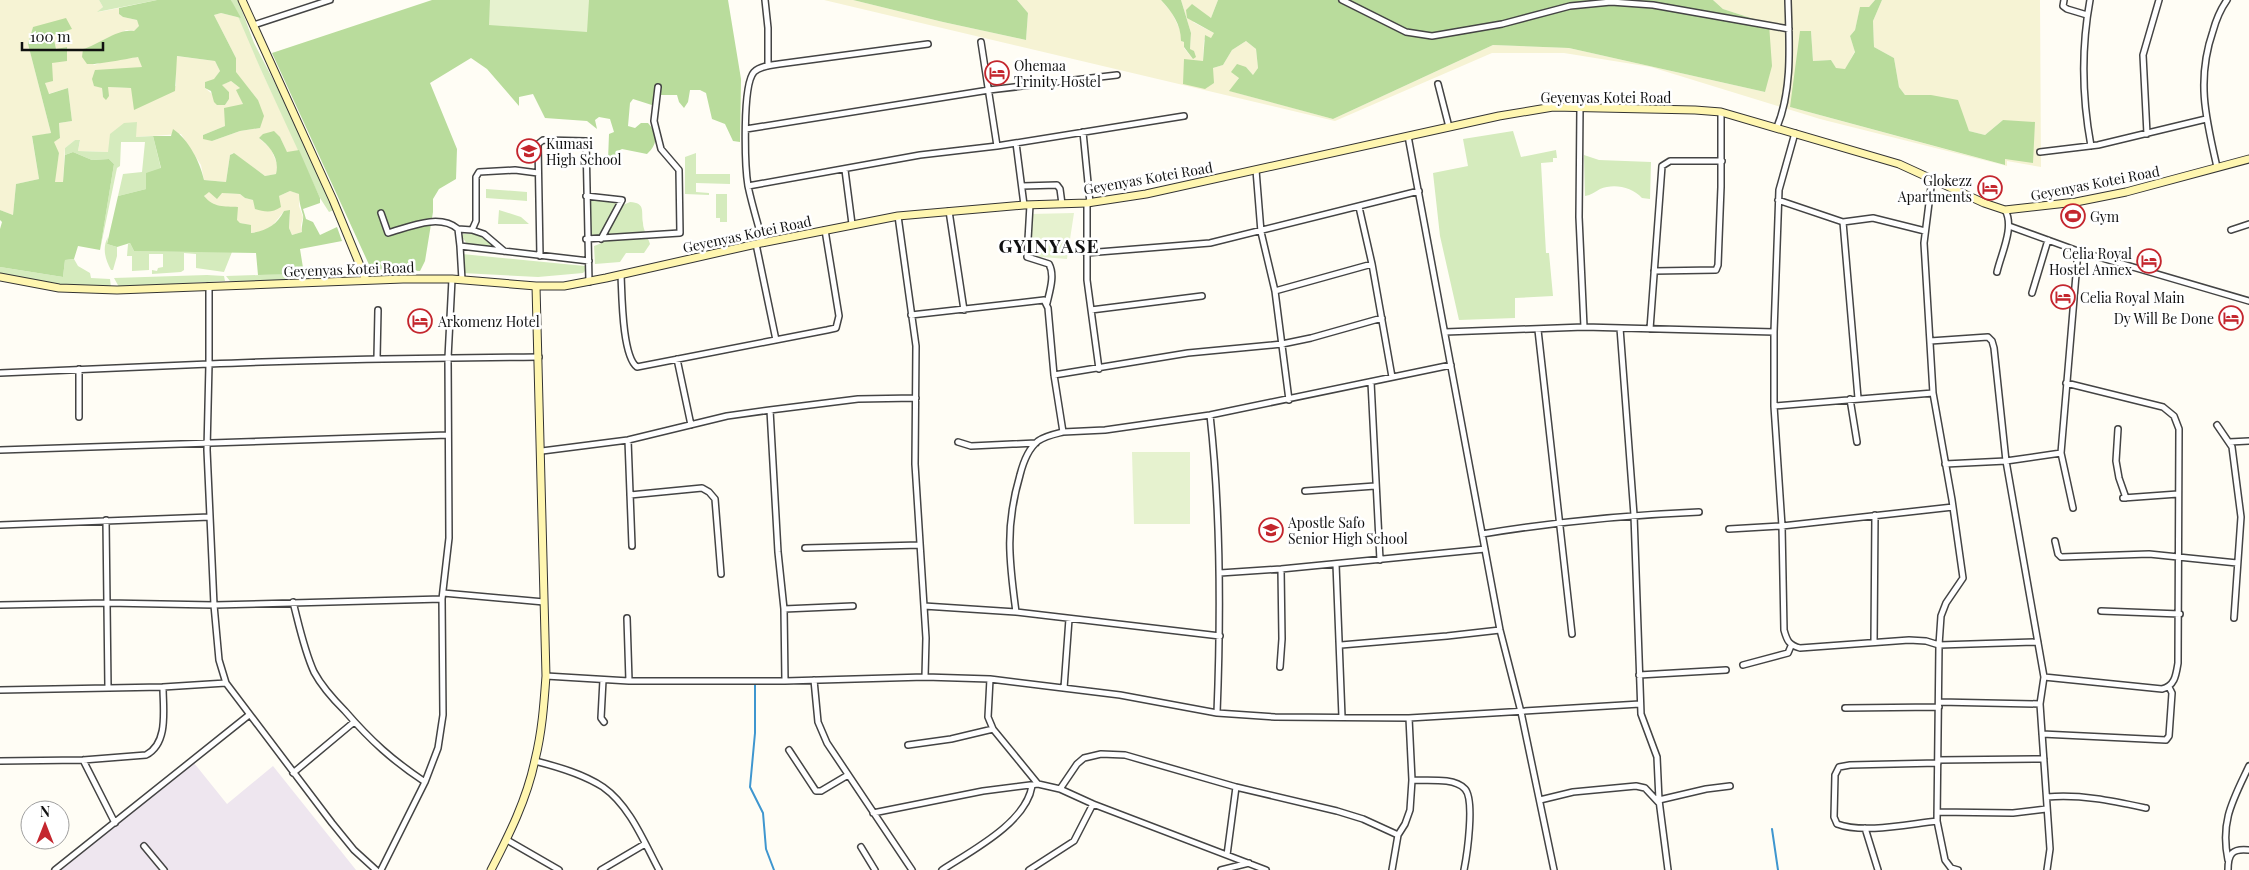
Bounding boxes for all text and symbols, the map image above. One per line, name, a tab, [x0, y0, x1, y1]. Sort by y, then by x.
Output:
scale bar	[22, 20, 104, 52]
text: 100 m	[30, 26, 71, 46]
place label: Ohemaa Trinity Hostel	[1014, 56, 1101, 91]
hotel icon: Ohemaa Trinity Hostel	[984, 60, 1010, 86]
street label: Geyenyas Kotei Road	[1540, 88, 1672, 107]
place label: Kumasi High School	[546, 134, 622, 169]
school or university icon: Kumasi High School	[516, 138, 542, 164]
street label: Geyenyas Kotei Road	[1082, 157, 1214, 199]
street label: Geyenyas Kotei Road	[2029, 161, 2161, 205]
place label: Glokezz Apartments	[1897, 171, 1972, 206]
hotel icon: Glokezz Apartments	[1977, 175, 2003, 201]
sports icon: Gym	[2060, 203, 2086, 229]
place label: Gym	[2090, 207, 2120, 226]
street label: Geyenyas Kotei Road	[681, 211, 813, 257]
district label: GYINYASE	[998, 232, 1100, 258]
place label: Celia Royal Hostel Annex	[2049, 244, 2133, 279]
hotel icon: Celia Royal Hostel Annex	[2136, 248, 2162, 274]
street label: Geyenyas Kotei Road	[283, 257, 415, 281]
hotel icon: Celia Royal Main	[2050, 284, 2076, 310]
place label: Celia Royal Main	[2080, 288, 2185, 307]
hotel icon: Dy Will Be Done	[2218, 305, 2244, 331]
hotel icon: Arkomenz Hotel	[407, 308, 433, 334]
place label: Dy Will Be Done	[2114, 309, 2214, 328]
place label: Arkomenz Hotel	[437, 312, 540, 331]
place label: Apostle Safo Senior High School	[1287, 513, 1408, 548]
school or university icon: Apostle Safo Senior High School	[1258, 517, 1284, 543]
north arrow	[20, 800, 70, 850]
text: N	[40, 802, 50, 821]

